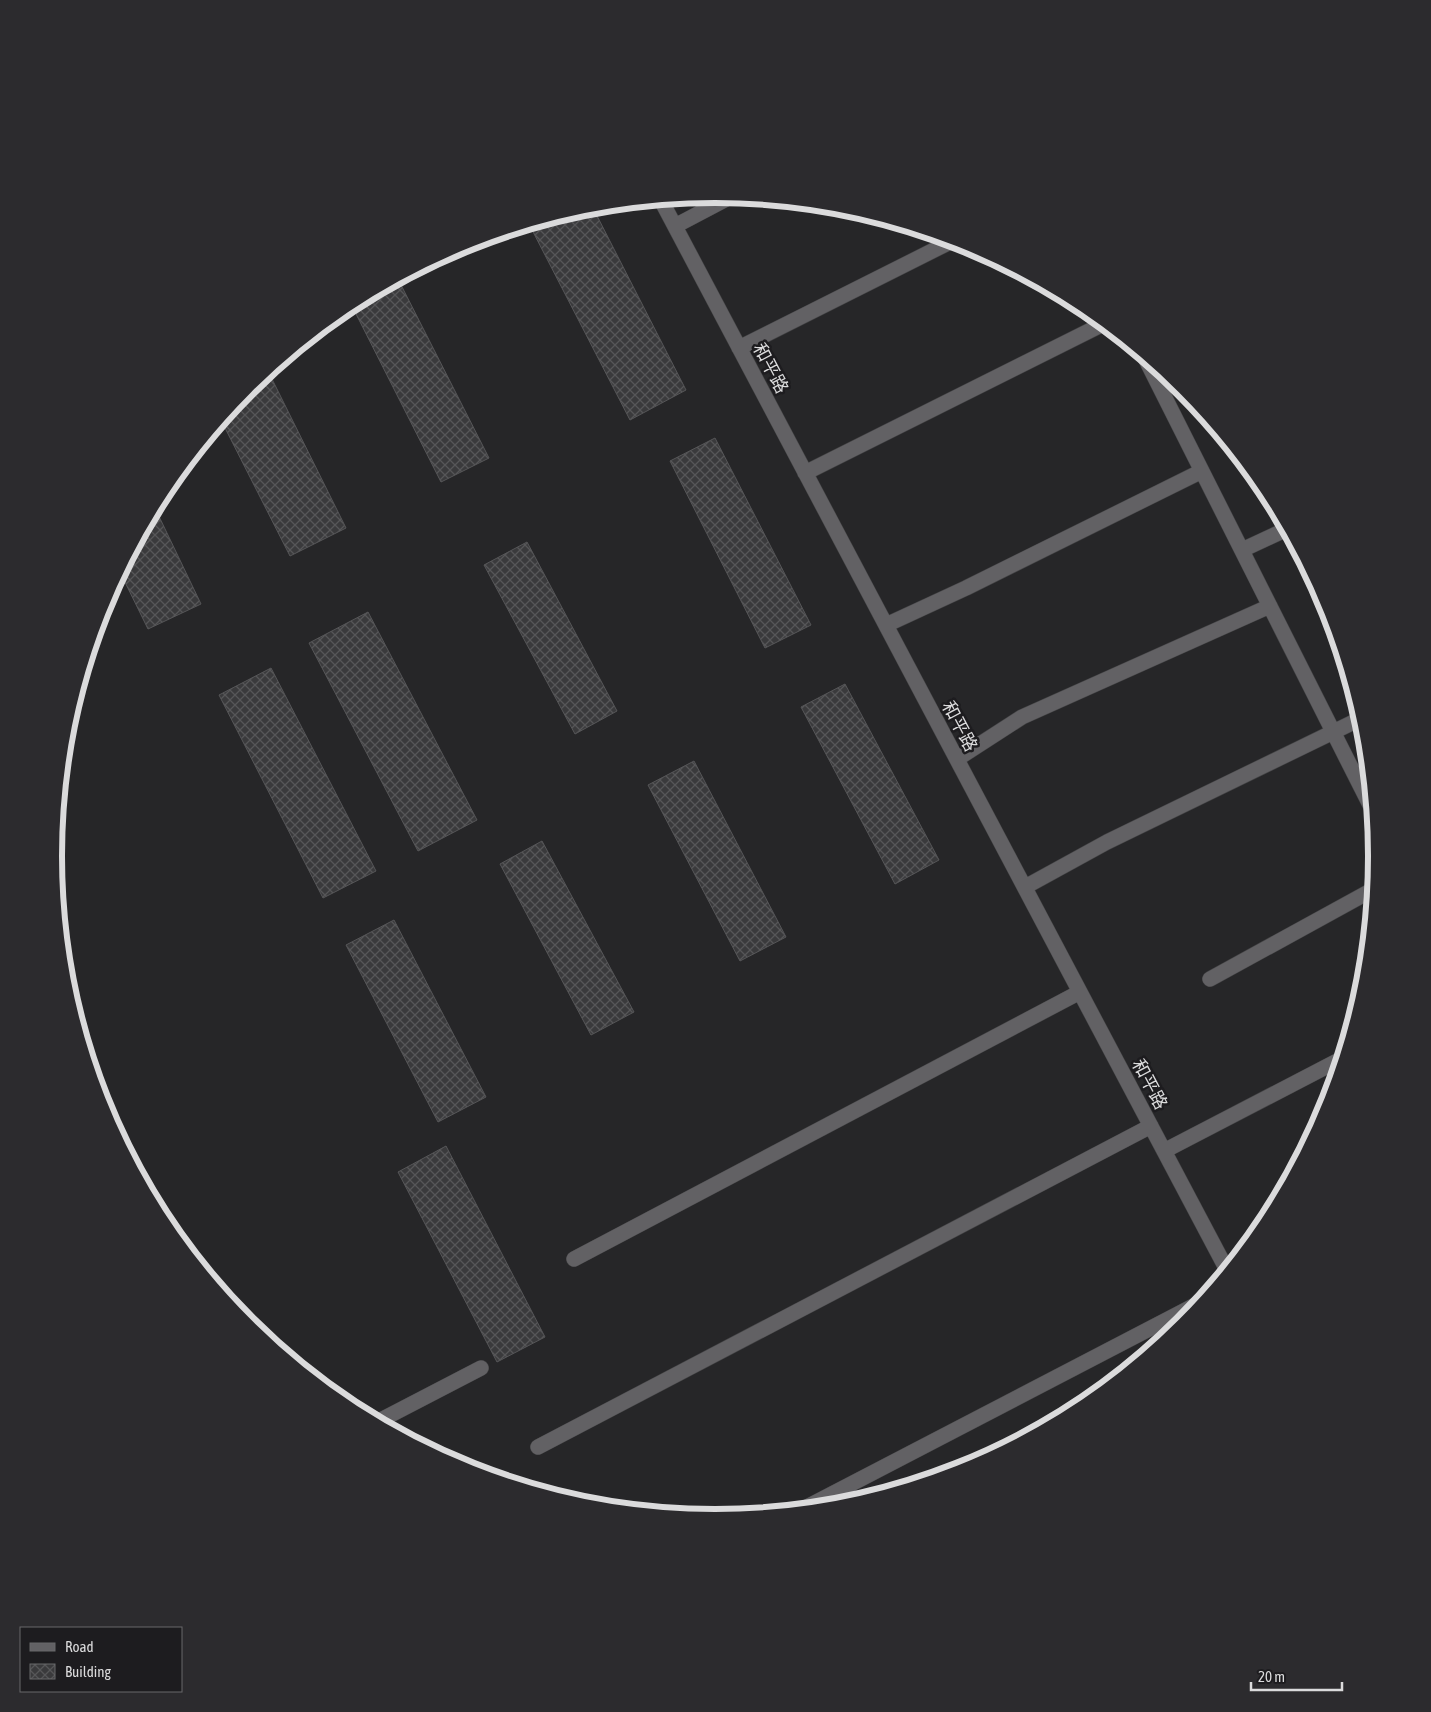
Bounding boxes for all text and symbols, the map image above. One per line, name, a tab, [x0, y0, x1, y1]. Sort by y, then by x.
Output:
street label: 和平路	[749, 339, 793, 397]
street label: 和平路	[938, 697, 982, 755]
street label: 和平路	[1128, 1055, 1172, 1113]
legend	[20, 1627, 182, 1692]
text: Road	[65, 1638, 94, 1655]
scale bar	[1251, 1660, 1342, 1692]
text: Building	[65, 1663, 111, 1680]
text: 20 m	[1258, 1668, 1285, 1685]

